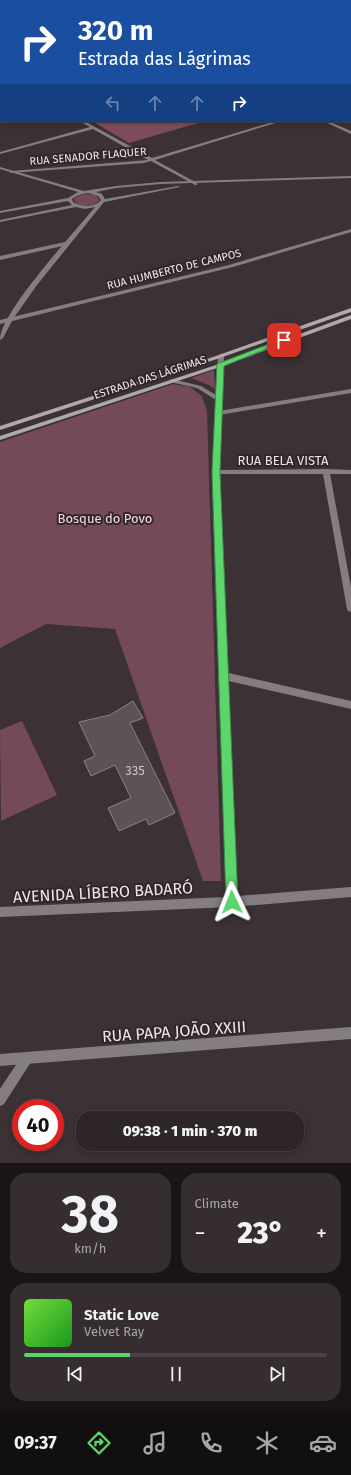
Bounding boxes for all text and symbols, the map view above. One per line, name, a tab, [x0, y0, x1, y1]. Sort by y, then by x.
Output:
text: 320 m	[78, 14, 153, 47]
icon: right	[12, 16, 64, 68]
text: Estrada das Lágrimas	[78, 48, 251, 70]
icon: left	[102, 92, 124, 114]
icon: ahead	[144, 92, 166, 114]
icon: ahead	[186, 92, 208, 114]
icon: right	[228, 92, 250, 114]
street label: RUA SENADOR FLAQUER	[29, 145, 147, 168]
street label: RUA HUMBERTO DE CAMPOS	[106, 246, 243, 292]
pin	[267, 323, 301, 357]
icon: arrive	[273, 329, 295, 351]
street label: ESTRADA DAS LÁGRIMAS	[92, 352, 208, 402]
street label: RUA BELA VISTA	[238, 453, 329, 468]
park label: Bosque do Povo	[58, 511, 152, 526]
house number: 335	[125, 763, 145, 778]
street label: AVENIDA LÍBERO BADARÓ	[13, 877, 193, 907]
position arrow	[211, 881, 253, 923]
street label: RUA PAPA JOÃO XXIII	[101, 1017, 247, 1046]
speed limit sign: 40	[12, 1099, 64, 1151]
text: 09:38 · 1 min · 370 m	[123, 1122, 257, 1140]
text: 38	[62, 1183, 119, 1246]
text: Climate	[195, 1196, 239, 1211]
text: 23°	[237, 1215, 284, 1251]
text: −	[195, 1220, 206, 1247]
text: +	[316, 1220, 327, 1247]
text: km/h	[74, 1241, 106, 1256]
text: Static Love	[84, 1306, 159, 1324]
text: Velvet Ray	[84, 1324, 144, 1339]
icon: previous	[64, 1363, 86, 1385]
icon: pause	[165, 1363, 187, 1385]
icon: next	[266, 1363, 288, 1385]
icon: directions	[85, 1429, 113, 1457]
icon: music	[141, 1429, 169, 1457]
icon: phone	[197, 1429, 225, 1457]
icon: climate	[253, 1429, 281, 1457]
icon: car	[309, 1429, 337, 1457]
text: 09:37	[14, 1432, 57, 1454]

